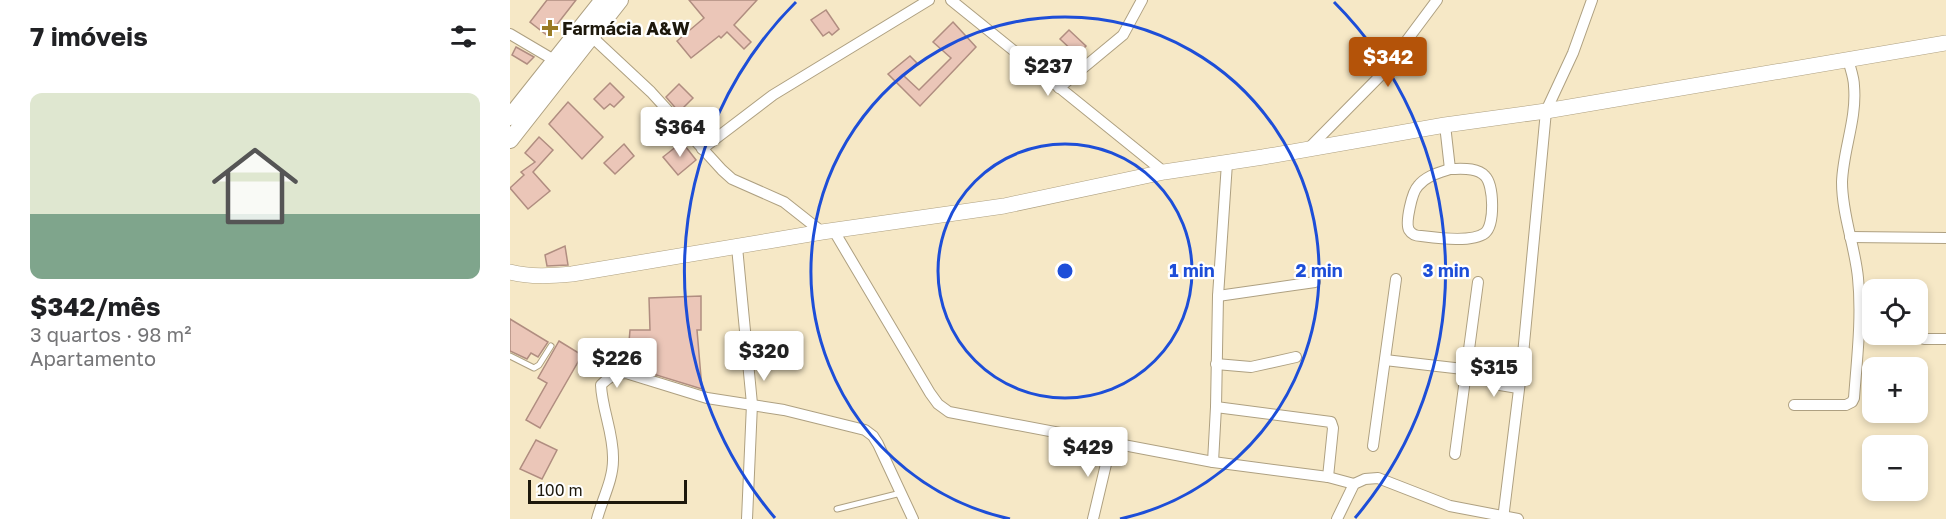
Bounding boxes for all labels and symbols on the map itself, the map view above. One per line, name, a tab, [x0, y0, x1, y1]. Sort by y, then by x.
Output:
place label: Farmácia A&W	[562, 17, 690, 39]
marker: Farmácia A&W	[543, 21, 557, 35]
pin: $342	[1352, 37, 1424, 88]
pin: $237	[1012, 46, 1084, 97]
pin: $364	[644, 107, 716, 158]
text: 1 min	[1169, 259, 1215, 281]
text: 2 min	[1295, 259, 1343, 281]
text: 3 min	[1422, 259, 1470, 281]
centre of rings	[1055, 261, 1075, 281]
pin: $320	[728, 331, 800, 382]
pin: $226	[581, 338, 653, 389]
pin: $315	[1458, 347, 1530, 398]
pin: $429	[1052, 427, 1124, 478]
scale bar	[528, 477, 687, 504]

